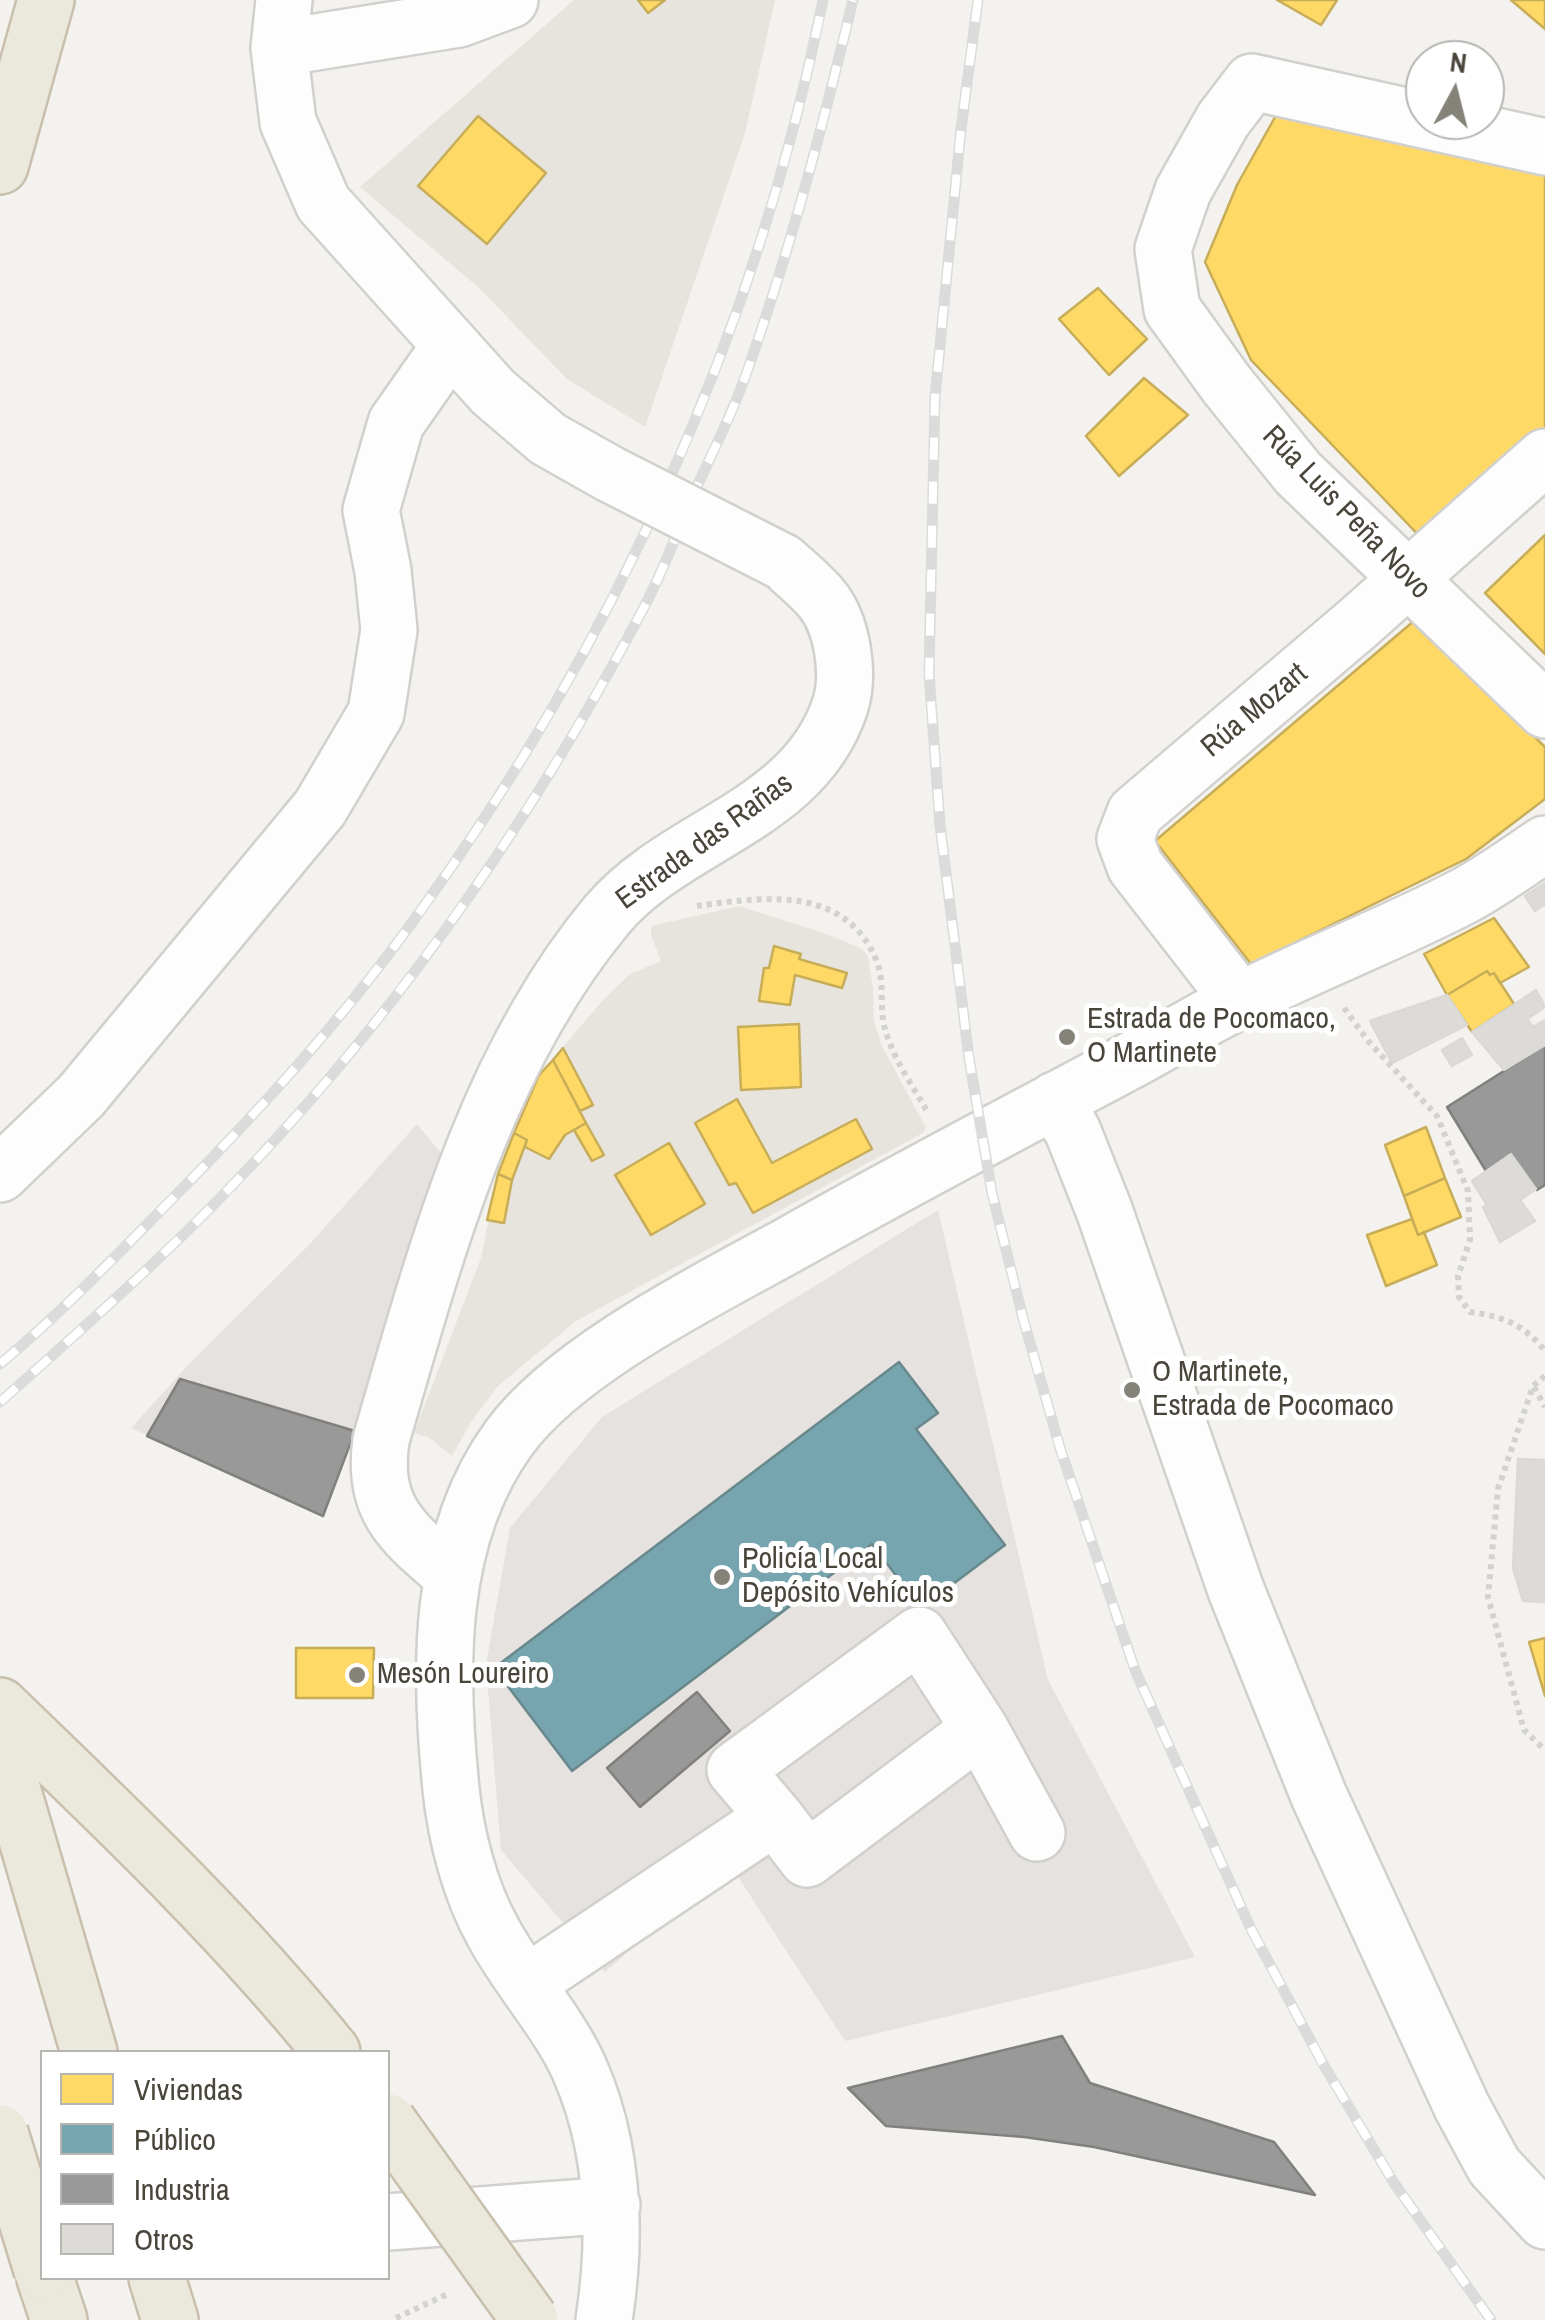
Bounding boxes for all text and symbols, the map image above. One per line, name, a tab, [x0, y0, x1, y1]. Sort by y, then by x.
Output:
north arrow	[1405, 40, 1505, 140]
text: N	[1448, 42, 1469, 82]
street label: Rúa Luis Peña Novo	[1254, 419, 1438, 607]
street label: Rúa Mozart	[1195, 656, 1315, 766]
street label: Estrada das Rañas	[610, 766, 800, 918]
place label: Estrada de Pocomaco, O Martinete	[1087, 1002, 1336, 1072]
marker: Estrada de Pocomaco, O Martinete	[1056, 1026, 1078, 1048]
place label: O Martinete, Estrada de Pocomaco	[1152, 1355, 1394, 1426]
marker: O Martinete, Estrada de Pocomaco	[1121, 1379, 1143, 1401]
place label: Policía Local Depósito Vehículos	[742, 1542, 954, 1612]
marker: Policía Local Depósito Vehículos	[711, 1566, 733, 1588]
place label: Mesón Loureiro	[377, 1657, 549, 1693]
marker: Mesón Loureiro	[346, 1664, 368, 1686]
legend	[40, 2050, 390, 2280]
text: Viviendas	[134, 2069, 243, 2109]
text: Público	[134, 2119, 216, 2159]
text: Industria	[134, 2169, 230, 2209]
text: Otros	[134, 2219, 194, 2259]

